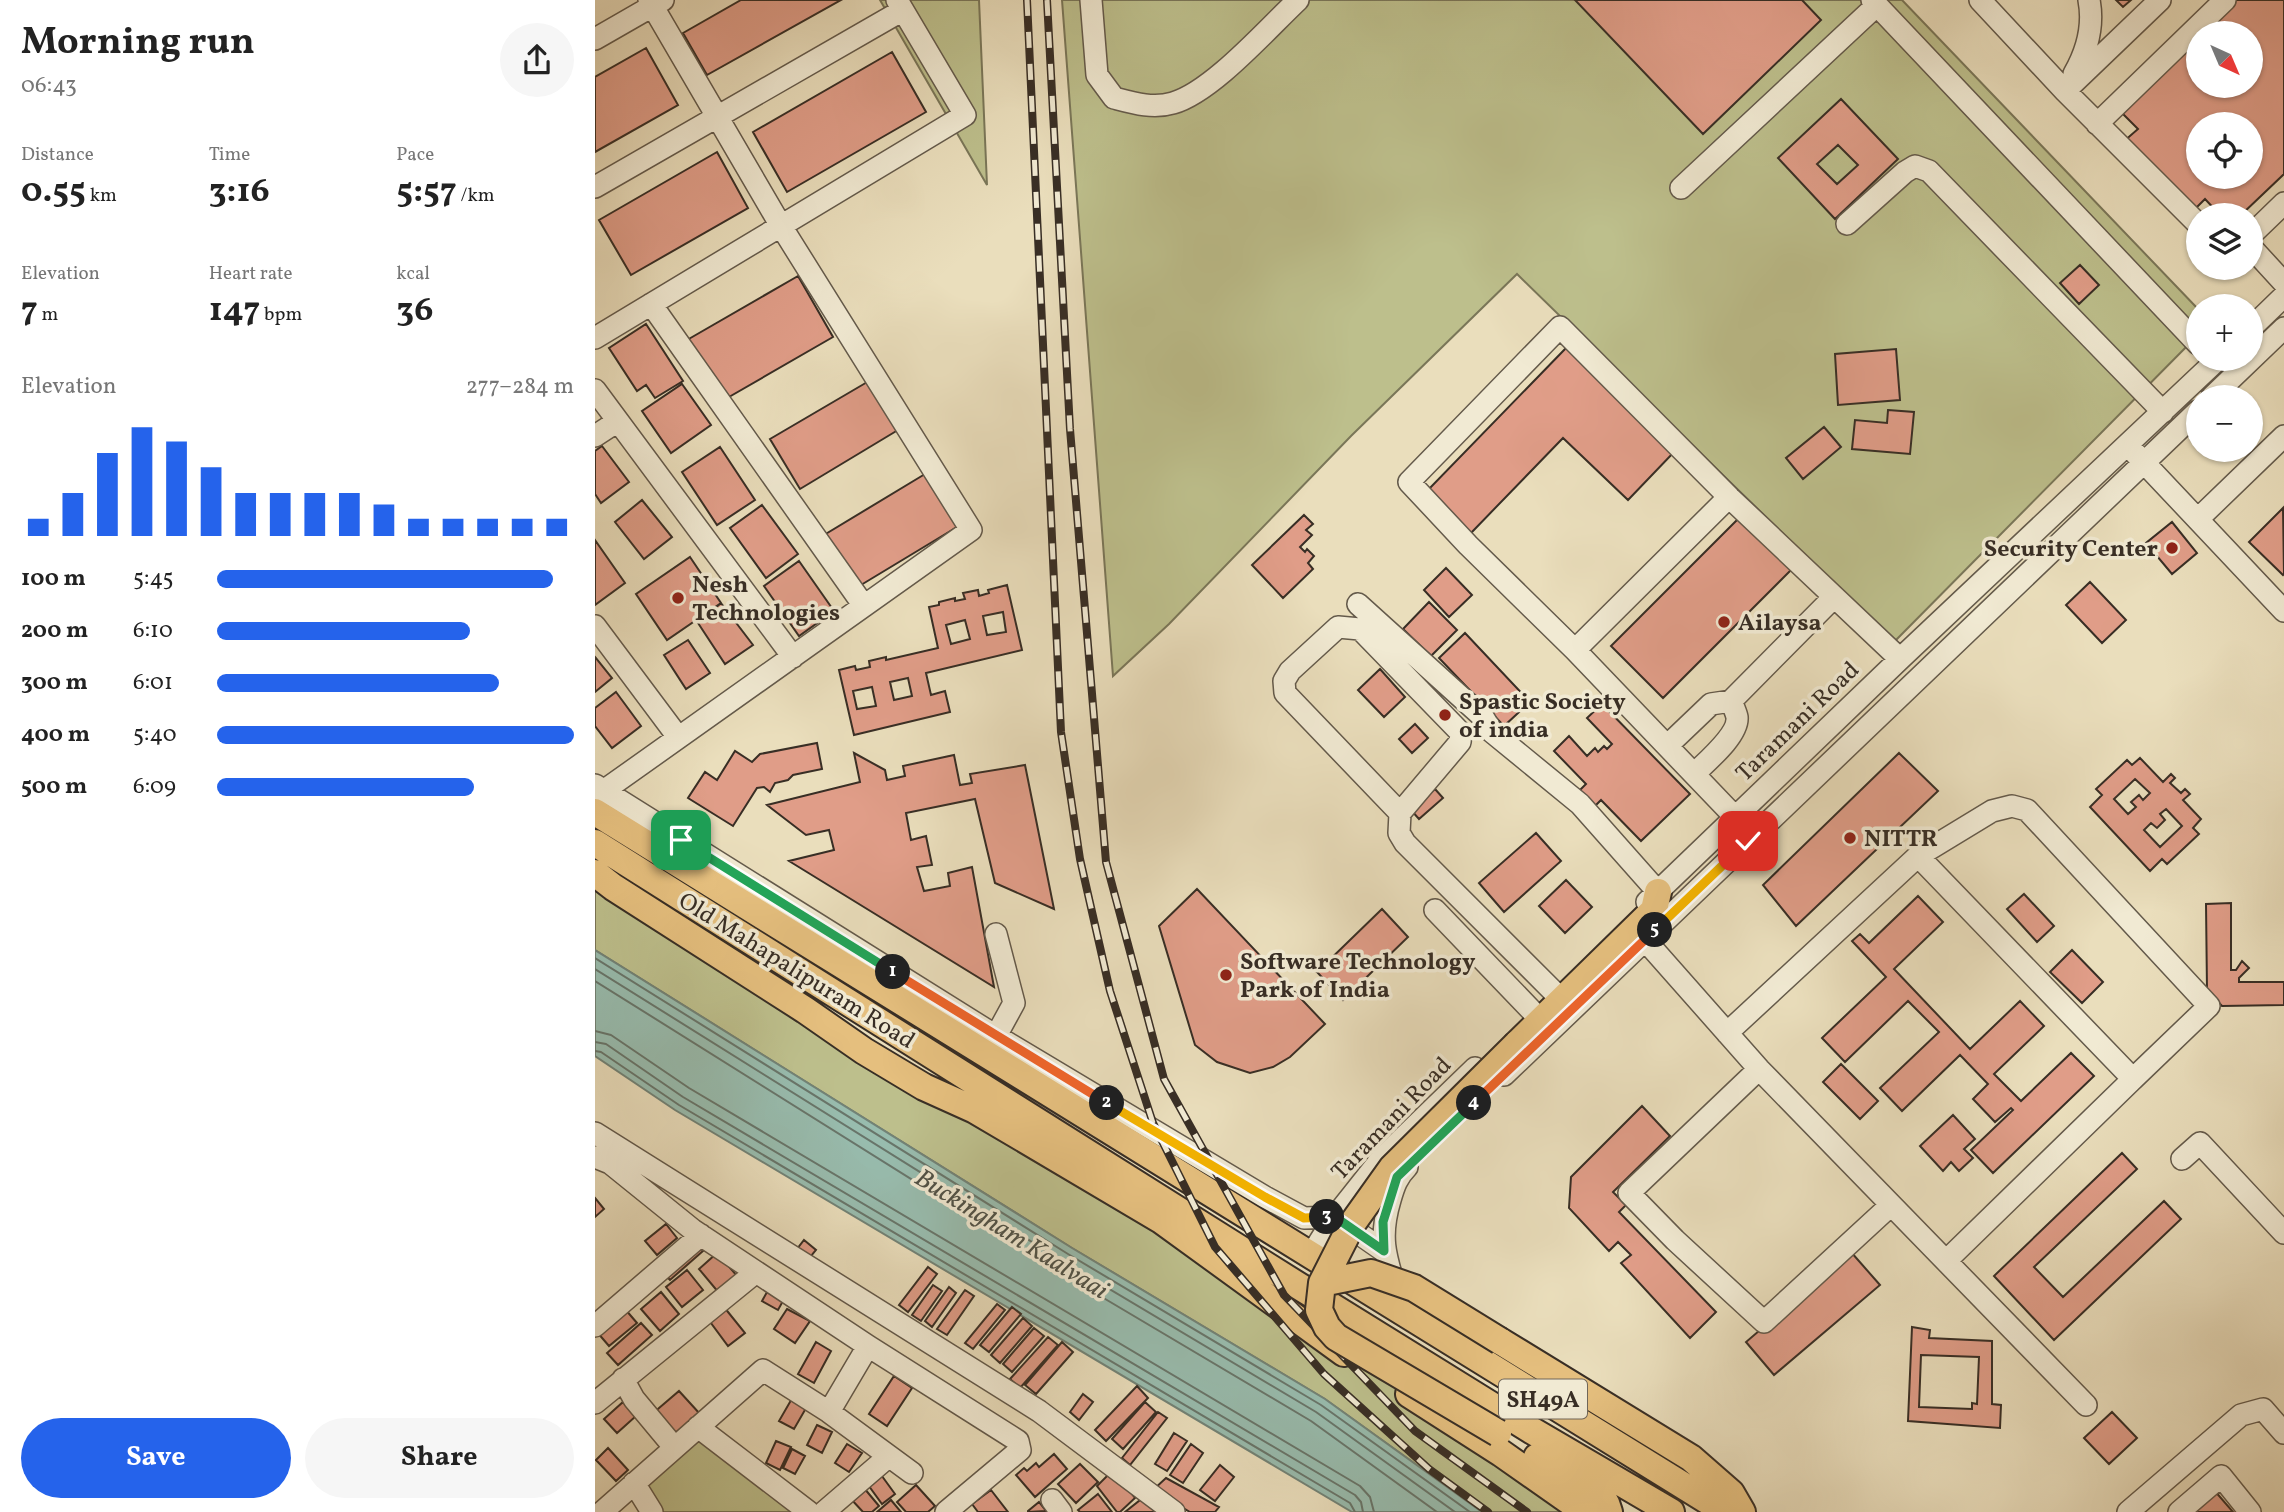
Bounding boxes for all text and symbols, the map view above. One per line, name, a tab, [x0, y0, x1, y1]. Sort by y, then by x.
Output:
text: Morning run	[21, 17, 255, 70]
north arrow	[2186, 21, 2263, 98]
map controls	[2186, 21, 2263, 462]
button: share	[500, 23, 574, 97]
text: 06:43	[21, 70, 77, 102]
button: locate	[2186, 112, 2263, 189]
text: Distance	[21, 142, 94, 168]
text: Time	[209, 142, 250, 168]
text: Pace	[396, 142, 434, 168]
text: 0.55	[21, 168, 86, 216]
text: 3:16	[209, 168, 270, 216]
text: 5:57	[396, 168, 457, 216]
text: km	[86, 183, 117, 209]
text: /km	[457, 183, 495, 209]
button: layers	[2186, 203, 2263, 280]
text: Elevation	[21, 261, 100, 287]
text: Heart rate	[209, 261, 293, 287]
text: kcal	[396, 261, 430, 287]
text: 7	[21, 287, 38, 335]
text: 147	[209, 287, 260, 335]
text: 36	[396, 287, 433, 335]
button: +	[2186, 294, 2263, 371]
text: m	[38, 302, 58, 328]
text: bpm	[260, 302, 302, 328]
text: Elevation	[21, 371, 117, 403]
text: 277–284 m	[466, 371, 574, 403]
button: −	[2186, 385, 2263, 462]
place label: Security Center	[1984, 533, 2158, 567]
marker: Security Center	[2164, 540, 2180, 556]
text: 100 m	[21, 563, 86, 595]
text: 5:45	[133, 563, 174, 595]
place label: Nesh Technologies	[692, 569, 840, 631]
marker: Nesh Technologies	[670, 590, 686, 606]
place label: Ailaysa	[1738, 607, 1822, 641]
marker: Ailaysa	[1716, 614, 1732, 630]
text: 200 m	[21, 615, 88, 647]
text: 6:10	[133, 615, 173, 647]
street label: Taramani Road	[1729, 655, 1868, 790]
text: 300 m	[21, 667, 88, 699]
text: 6:01	[133, 667, 173, 699]
place label: Spastic Society of india	[1459, 686, 1626, 748]
marker: Spastic Society of india	[1437, 707, 1453, 723]
text: 400 m	[21, 719, 90, 751]
text: 5:40	[133, 719, 177, 751]
text: 500 m	[21, 771, 87, 803]
text: 6:09	[133, 771, 176, 803]
pin	[651, 810, 711, 870]
pin	[1718, 811, 1778, 871]
icon: arrive	[662, 821, 700, 859]
icon: check	[1729, 822, 1767, 860]
place label: NITTR	[1864, 823, 1938, 857]
marker: NITTR	[1842, 830, 1858, 846]
street label: Old Mahapalipuram Road	[671, 885, 921, 1059]
pin: 5	[1637, 912, 1673, 948]
text: 5	[1650, 916, 1659, 942]
place label: Software Technology Park of India	[1240, 946, 1476, 1008]
pin: 1	[875, 954, 911, 990]
text: 1	[889, 958, 896, 984]
marker: Software Technology Park of India	[1218, 967, 1234, 983]
street label: Taramani Road	[1325, 1050, 1460, 1189]
pin: 2	[1089, 1086, 1125, 1120]
pin: 4	[1457, 1086, 1491, 1120]
text: 2	[1102, 1089, 1111, 1115]
text: 4	[1468, 1089, 1479, 1115]
water label: Buckingham Kaalvaai	[907, 1161, 1115, 1309]
pin: 3	[1309, 1200, 1345, 1234]
text: 3	[1322, 1203, 1331, 1229]
road number: SH49A	[1499, 1380, 1587, 1418]
button: Save	[21, 1418, 291, 1498]
button: Share	[305, 1418, 574, 1498]

